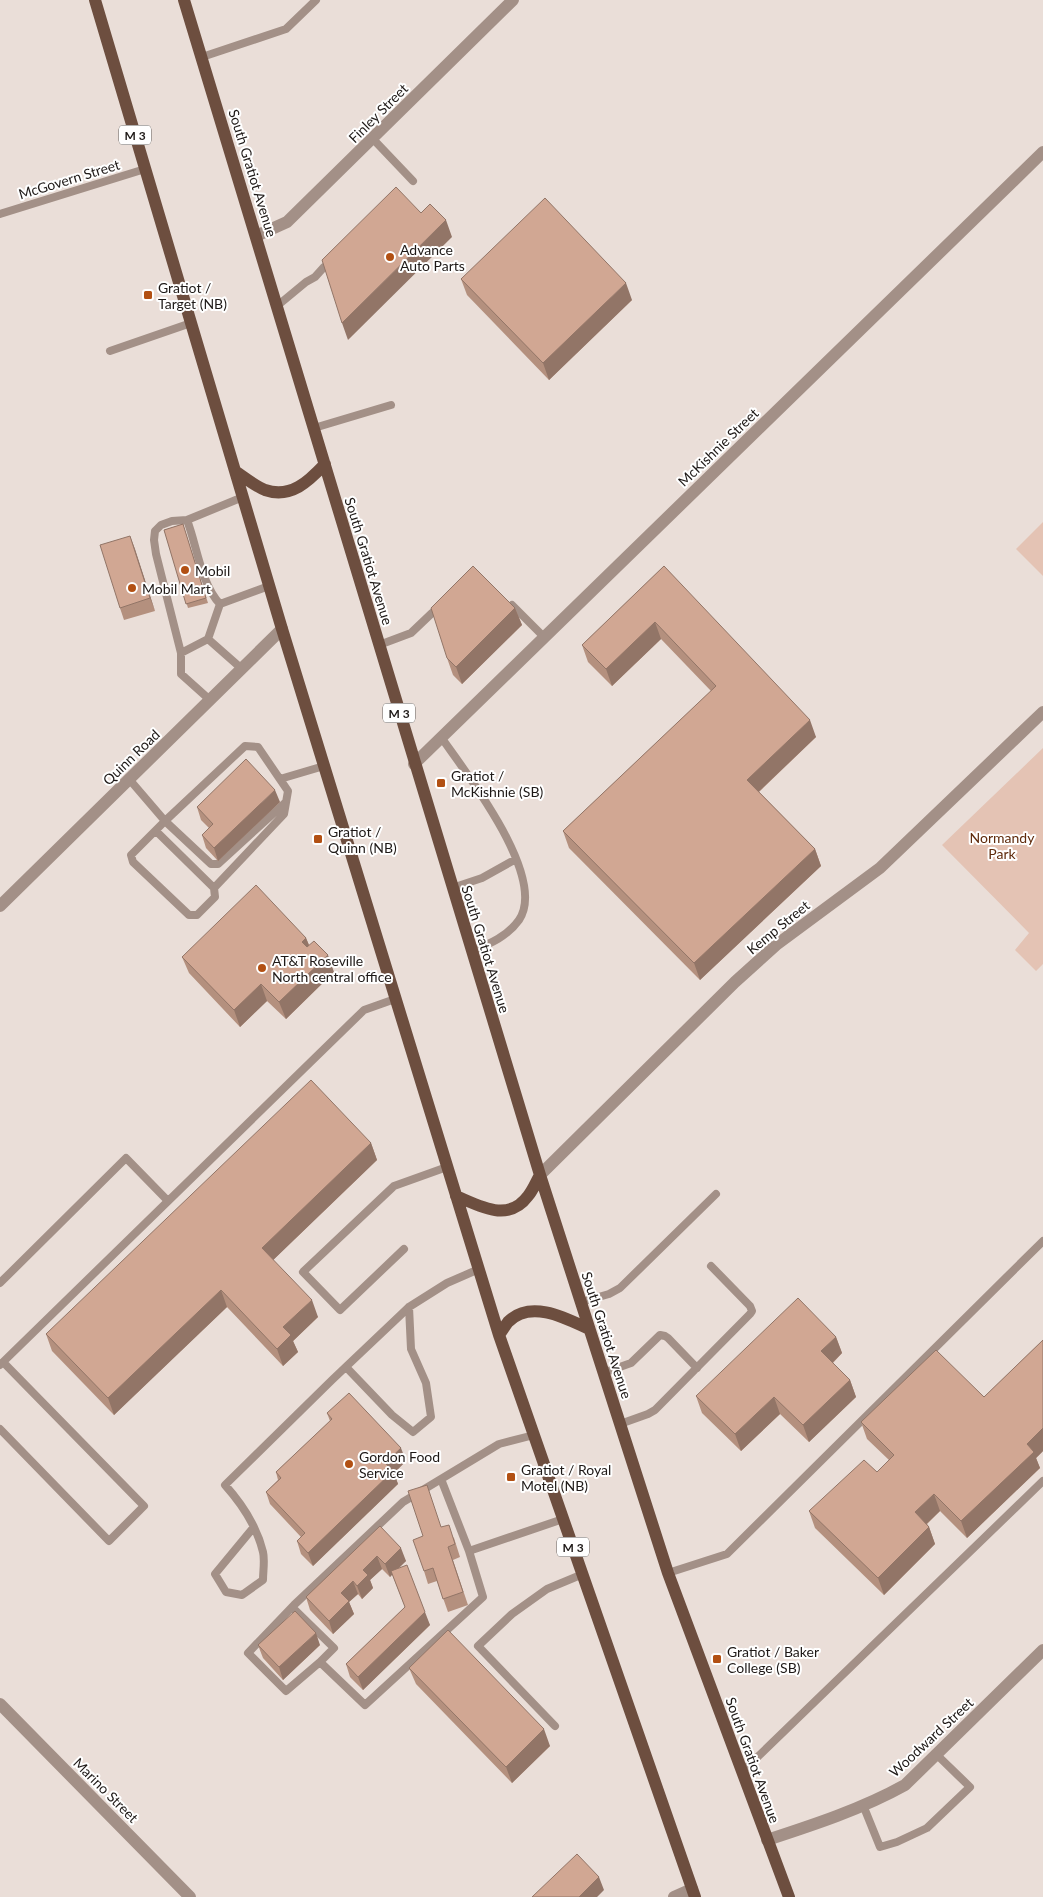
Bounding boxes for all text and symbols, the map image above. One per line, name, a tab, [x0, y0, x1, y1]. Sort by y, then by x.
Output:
street label: Finley Street	[345, 80, 411, 146]
street label: South Gratiot Avenue	[225, 107, 281, 239]
road number: M 3	[119, 126, 151, 144]
street label: McGovern Street	[16, 156, 122, 202]
place label: Advance Auto Parts	[400, 241, 465, 274]
marker: Advance Auto Parts	[384, 251, 396, 263]
place label: Gratiot / Target (NB)	[158, 279, 227, 312]
marker: Gratiot / Target (NB)	[142, 289, 154, 301]
street label: McKishnie Street	[674, 404, 762, 490]
street label: South Gratiot Avenue	[341, 495, 397, 627]
place label: Mobil	[195, 562, 230, 579]
marker: Mobil	[179, 564, 191, 576]
place label: Mobil Mart	[142, 580, 211, 597]
marker: Mobil Mart	[126, 582, 138, 594]
road number: M 3	[383, 704, 415, 722]
street label: Quinn Road	[99, 726, 163, 788]
place label: Gratiot / McKishnie (SB)	[451, 767, 543, 800]
marker: Gratiot / McKishnie (SB)	[435, 777, 447, 789]
place label: Gratiot / Quinn (NB)	[328, 823, 397, 856]
park label: Normandy Park	[970, 829, 1035, 862]
marker: Gratiot / Quinn (NB)	[312, 833, 324, 845]
street label: South Gratiot Avenue	[458, 883, 514, 1015]
street label: Kemp Street	[743, 896, 813, 958]
place label: AT&T Roseville North central office	[272, 952, 392, 985]
marker: AT&T Roseville North central office	[256, 962, 268, 974]
street label: South Gratiot Avenue	[578, 1269, 636, 1401]
place label: Gordon Food Service	[359, 1448, 440, 1481]
marker: Gordon Food Service	[343, 1458, 355, 1470]
place label: Gratiot / Royal Motel (NB)	[521, 1461, 611, 1494]
marker: Gratiot / Royal Motel (NB)	[505, 1471, 517, 1483]
road number: M 3	[557, 1538, 589, 1556]
place label: Gratiot / Baker College (SB)	[727, 1643, 819, 1676]
marker: Gratiot / Baker College (SB)	[711, 1653, 723, 1665]
street label: Woodward Street	[886, 1694, 976, 1780]
street label: South Gratiot Avenue	[722, 1695, 784, 1825]
street label: Marino Street	[70, 1754, 142, 1826]

